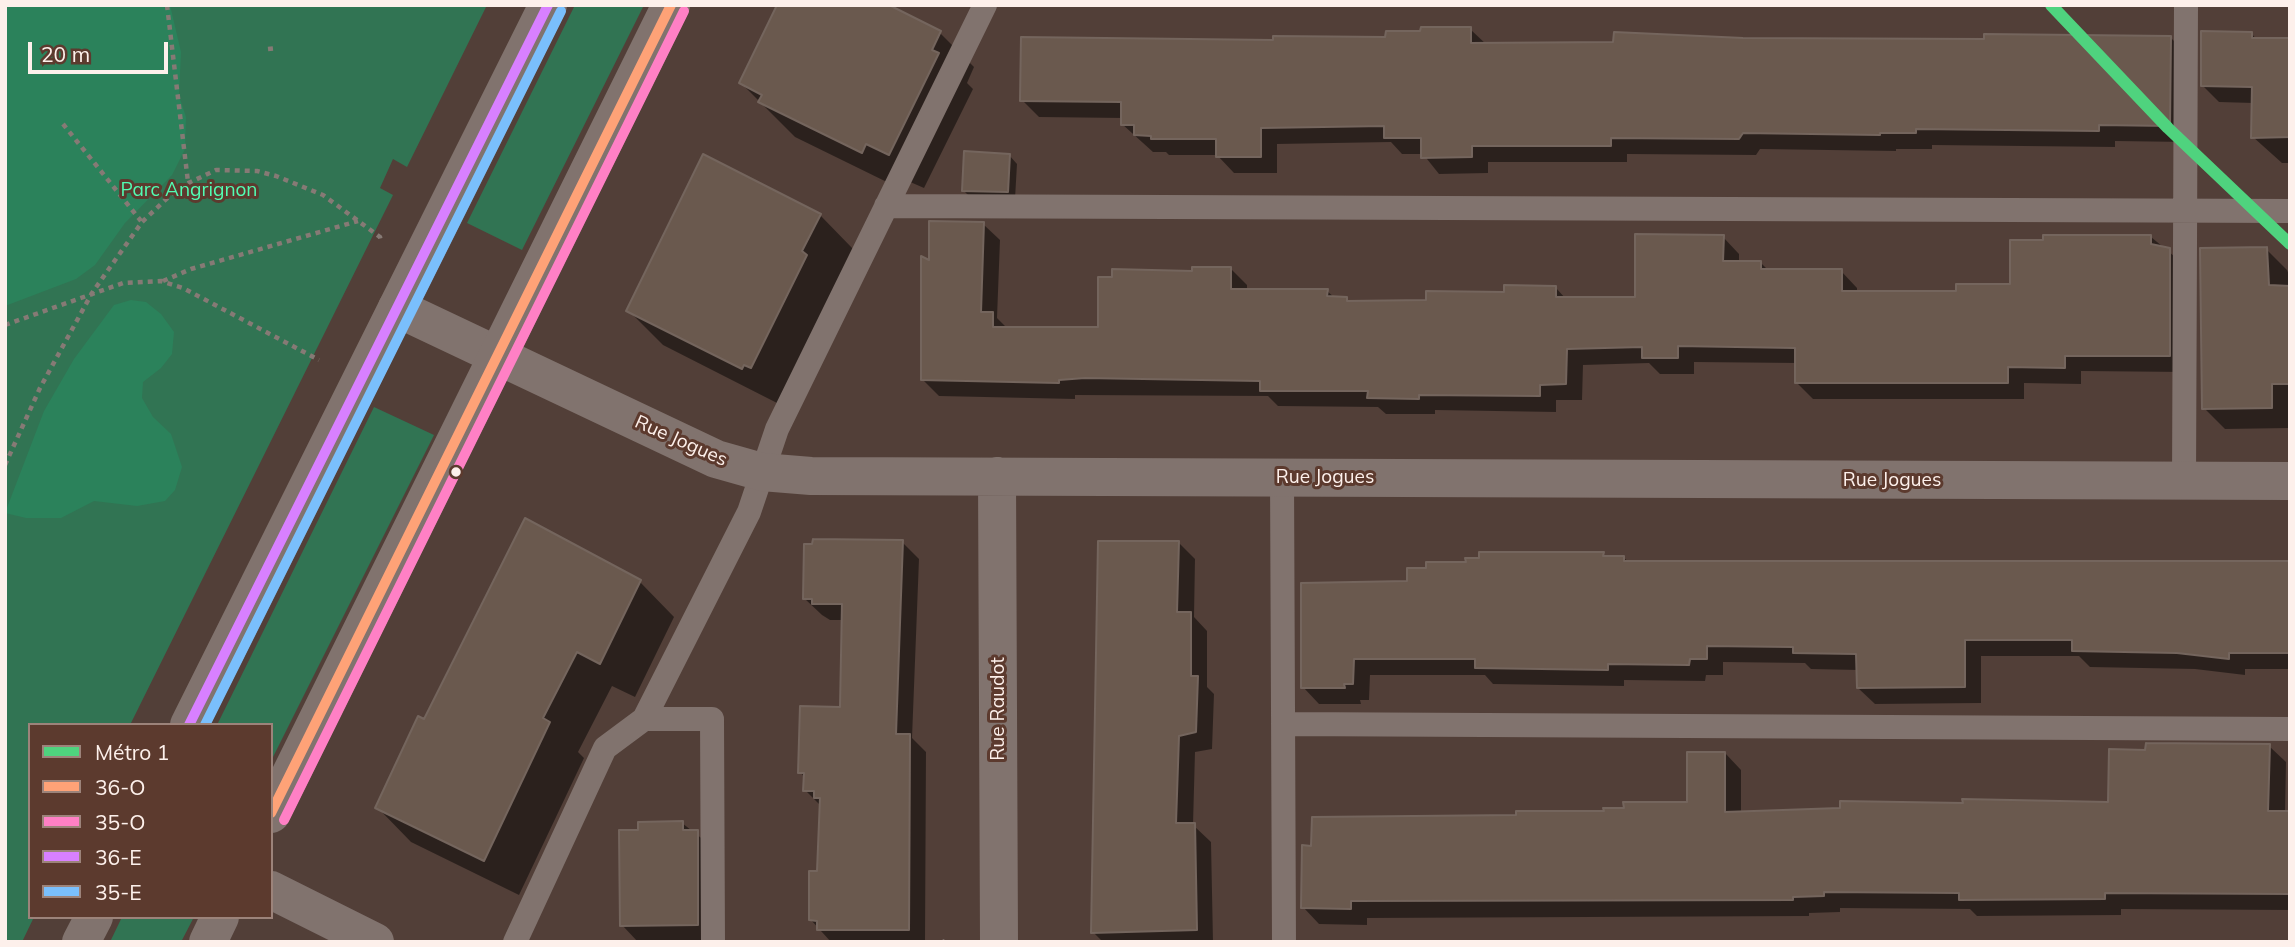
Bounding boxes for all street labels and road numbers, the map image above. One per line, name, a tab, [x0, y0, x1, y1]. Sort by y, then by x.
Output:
street label: Rue Jogues	[631, 411, 731, 471]
street label: Rue Jogues	[1276, 466, 1374, 488]
street label: Rue Jogues	[1843, 469, 1941, 491]
street label: Rue Raudot	[987, 657, 1009, 761]

